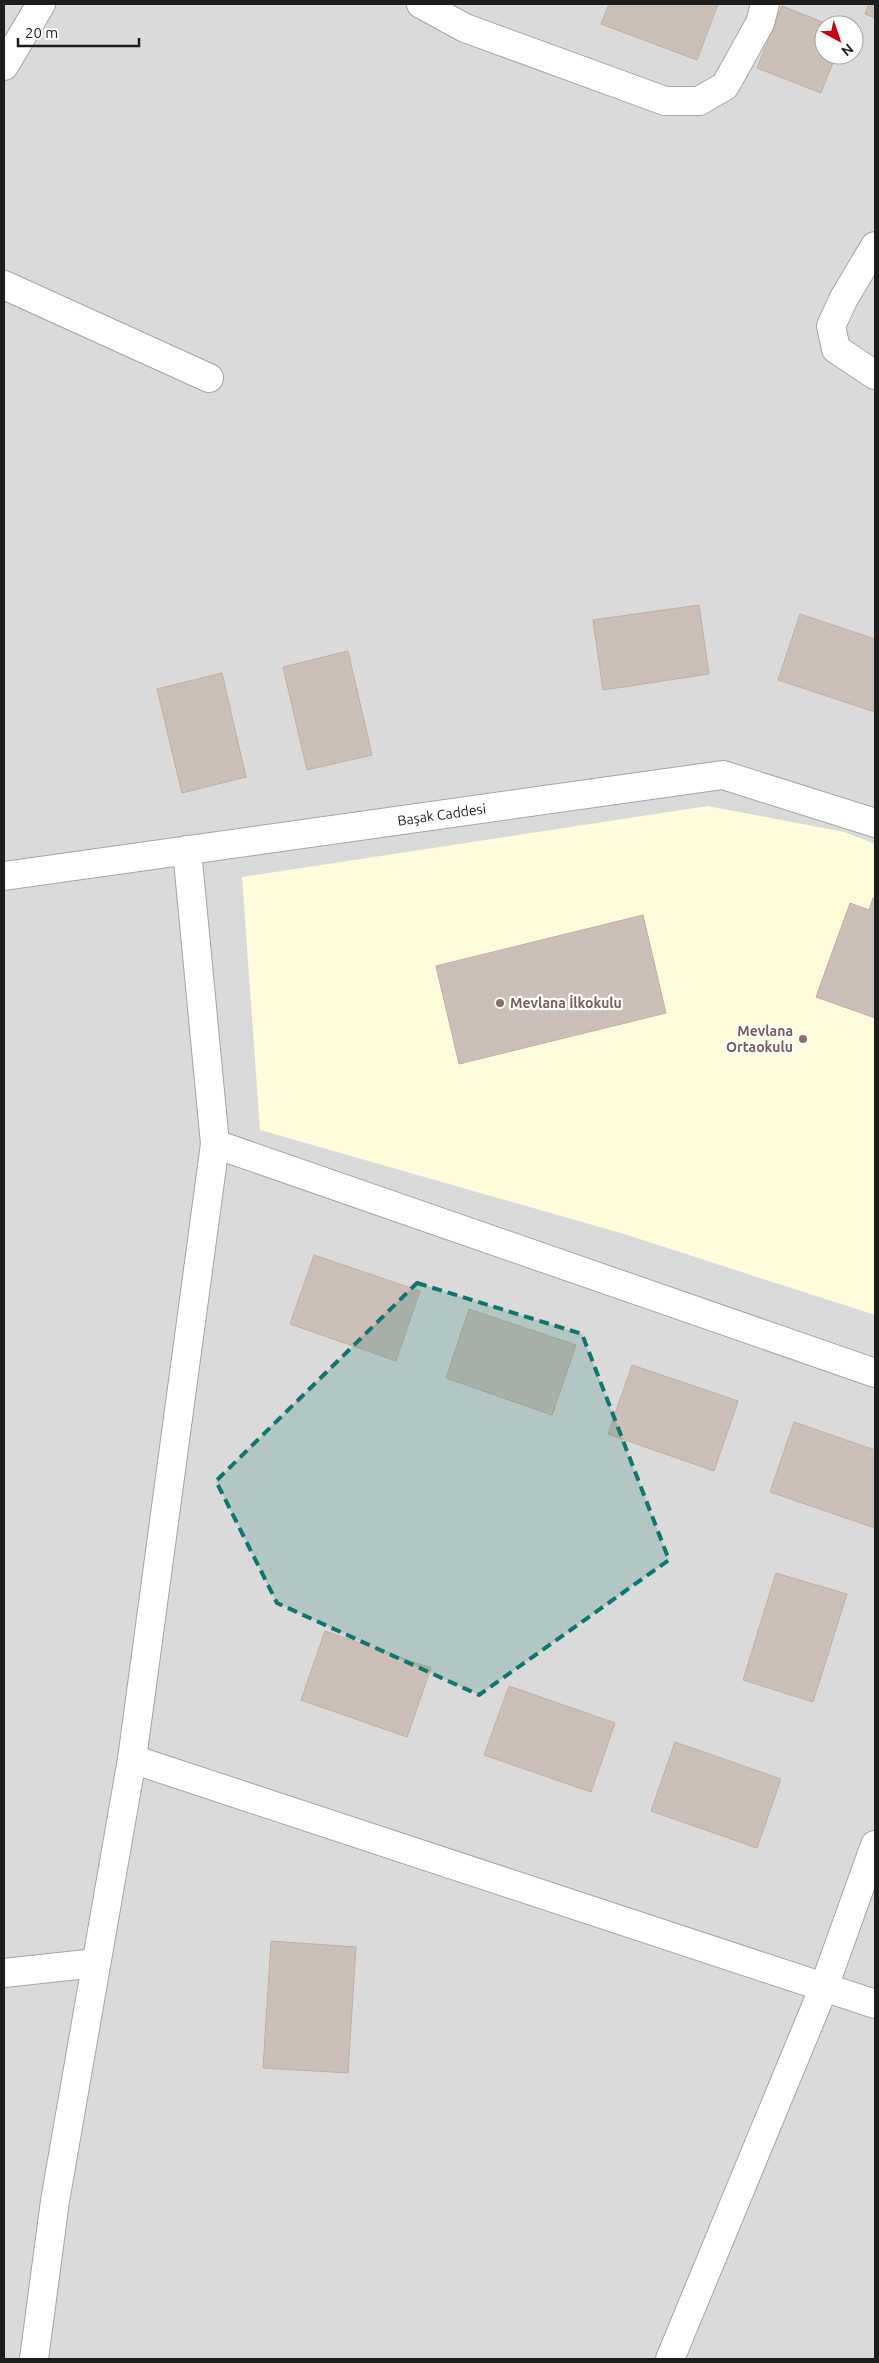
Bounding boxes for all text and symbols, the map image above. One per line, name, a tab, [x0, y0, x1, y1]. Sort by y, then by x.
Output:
scale bar	[18, 15, 139, 47]
north arrow	[814, 15, 864, 65]
text: 20 m	[25, 24, 58, 41]
text: N	[838, 40, 857, 59]
street label: Başak Caddesi	[396, 800, 487, 829]
place label: Mevlana İlkokulu	[510, 994, 622, 1011]
marker: Mevlana İlkokulu	[494, 997, 506, 1009]
place label: Mevlana Ortaokulu	[726, 1023, 793, 1055]
marker: Mevlana Ortaokulu	[797, 1033, 809, 1045]

